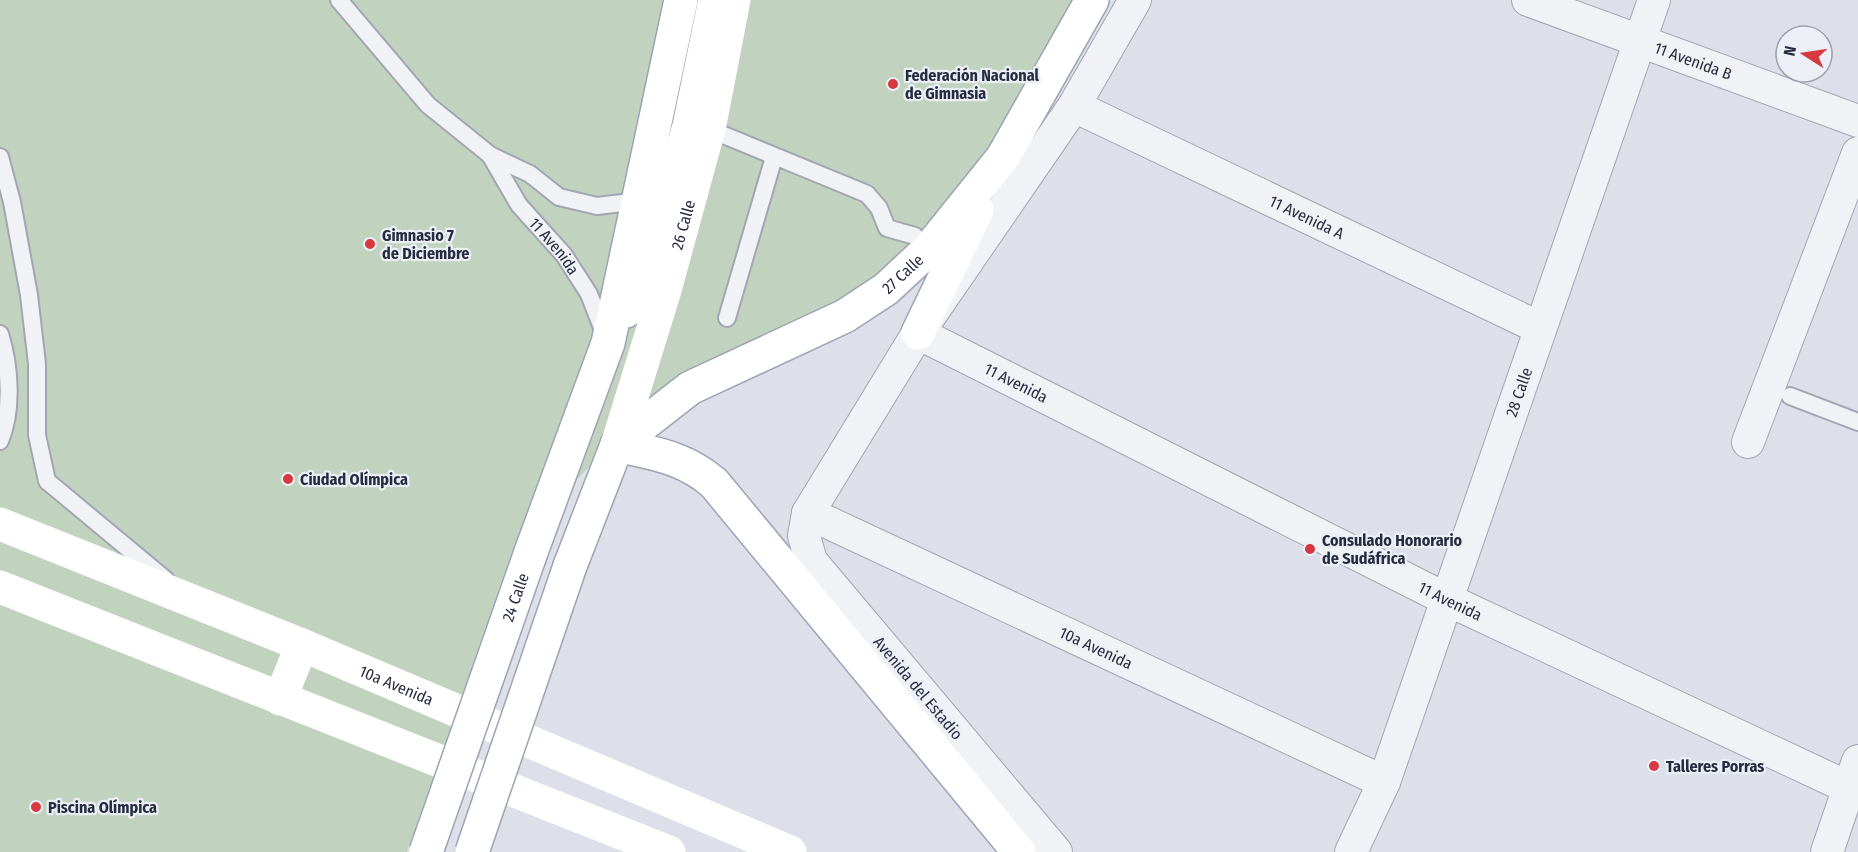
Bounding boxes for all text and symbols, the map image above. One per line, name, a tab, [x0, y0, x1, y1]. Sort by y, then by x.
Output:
north arrow	[1774, 24, 1834, 84]
street label: 11 Avenida B	[1652, 38, 1735, 84]
text: N	[1780, 44, 1800, 58]
place label: Federación Nacional de Gimnasia	[905, 66, 1040, 103]
marker: Federación Nacional de Gimnasia	[886, 77, 900, 91]
street label: 11 Avenida A	[1266, 191, 1348, 243]
street label: 26 Calle	[667, 198, 699, 252]
street label: 11 Avenida	[525, 214, 583, 278]
place label: Gimnasio 7 de Diciembre	[382, 226, 469, 263]
marker: Gimnasio 7 de Diciembre	[363, 237, 377, 251]
street label: 27 Calle	[878, 250, 927, 297]
street label: 11 Avenida	[981, 359, 1051, 406]
street label: 28 Calle	[1501, 365, 1536, 419]
place label: Ciudad Olímpica	[300, 470, 408, 489]
marker: Ciudad Olímpica	[281, 472, 295, 486]
place label: Consulado Honorario de Sudáfrica	[1322, 531, 1463, 568]
marker: Consulado Honorario de Sudáfrica	[1303, 542, 1317, 556]
street label: 24 Calle	[498, 570, 532, 624]
street label: 11 Avenida	[1415, 577, 1485, 624]
street label: 10a Avenida	[1057, 622, 1136, 673]
street label: Avenida del Estadio	[869, 633, 967, 743]
street label: 10a Avenida	[357, 661, 436, 709]
place label: Talleres Porras	[1666, 757, 1764, 776]
marker: Talleres Porras	[1647, 759, 1661, 773]
place label: Piscina Olímpica	[48, 798, 157, 817]
marker: Piscina Olímpica	[29, 800, 43, 814]

